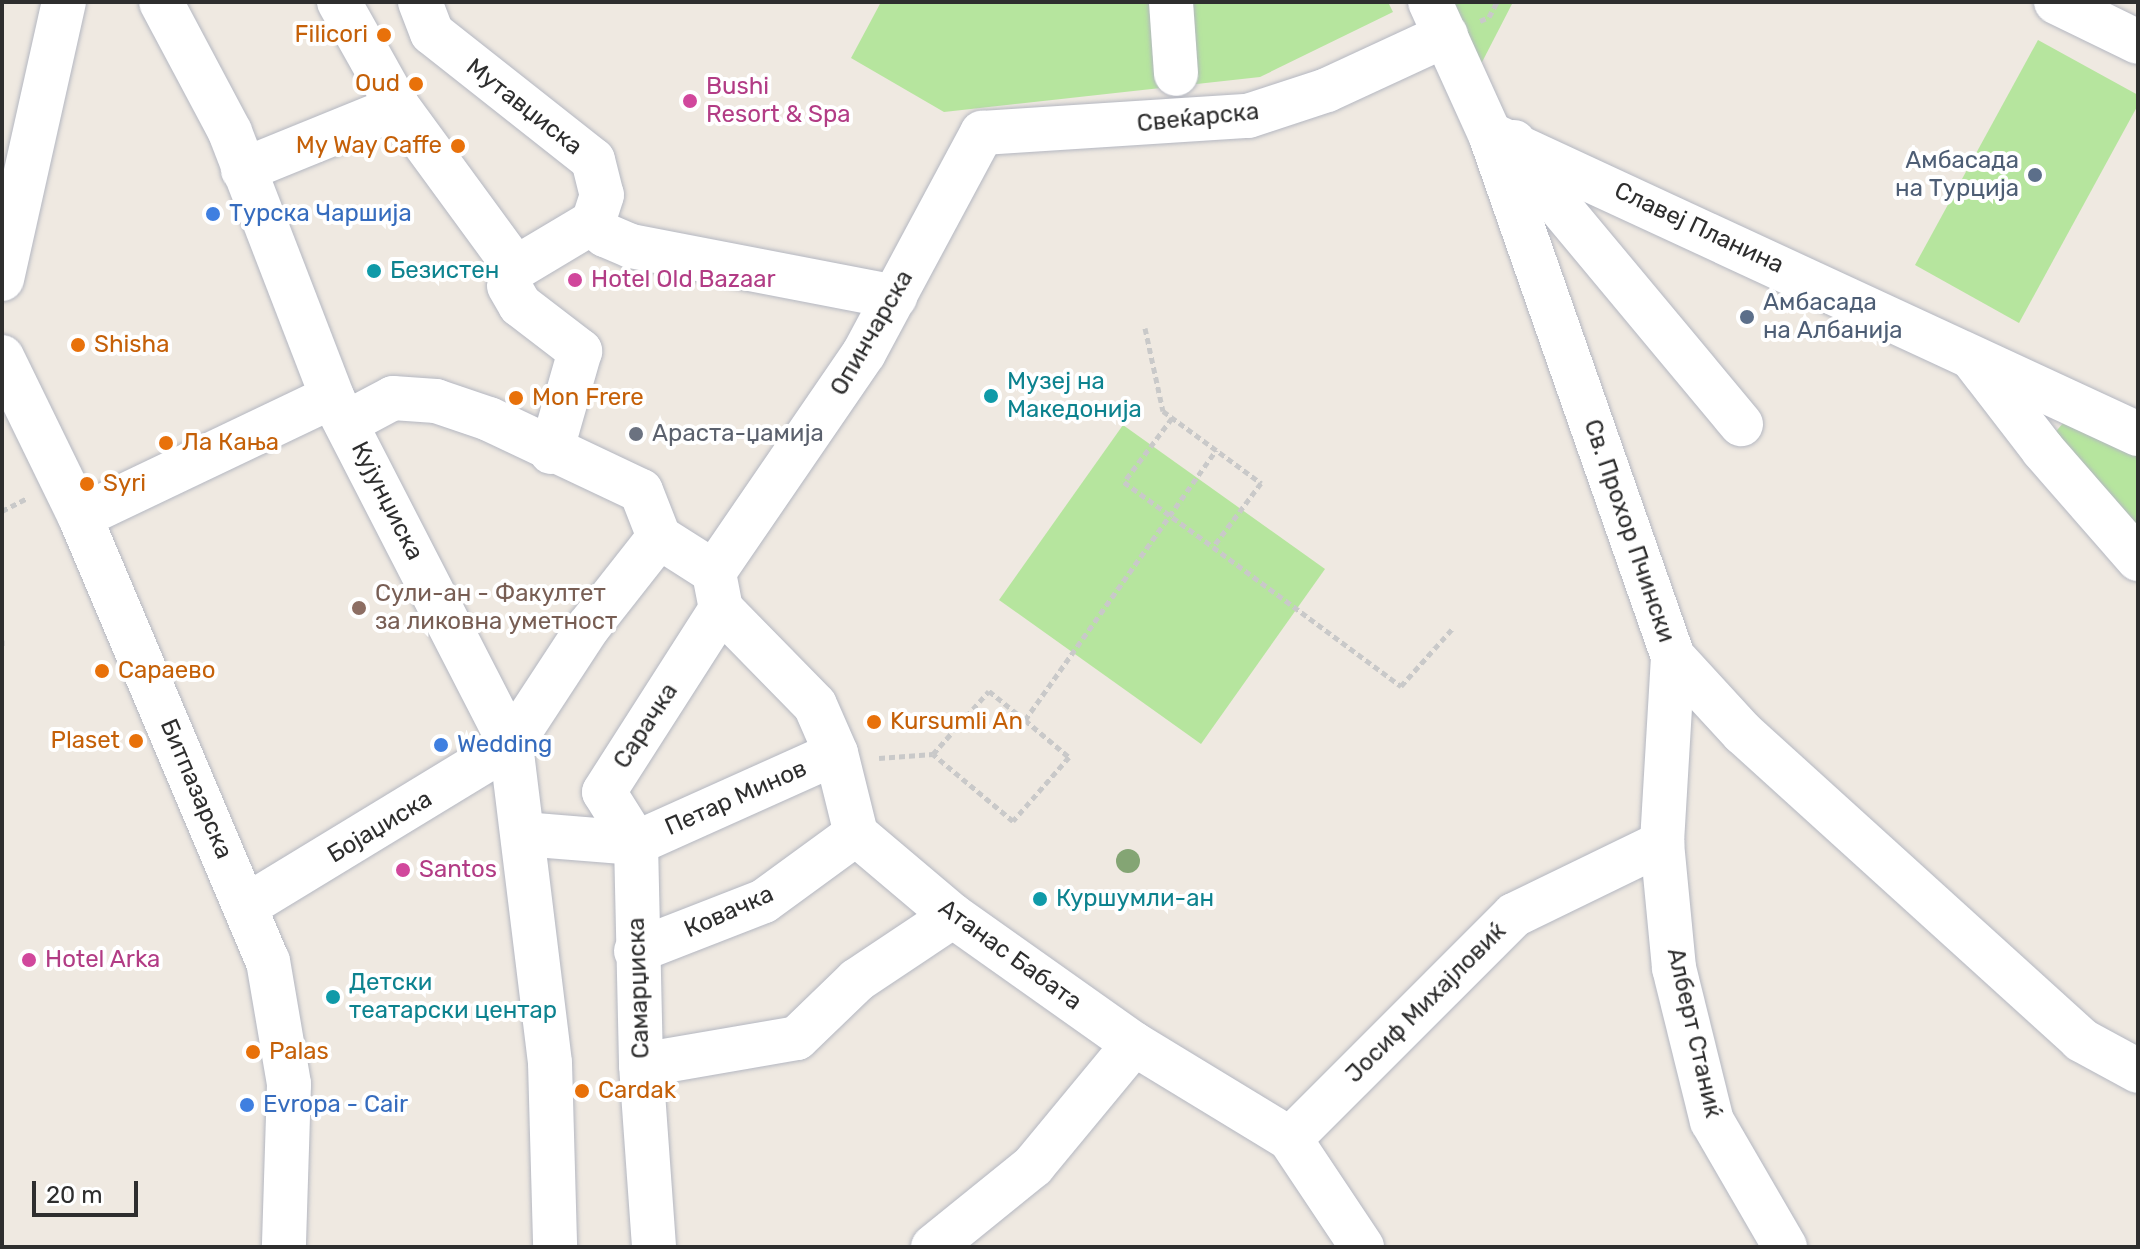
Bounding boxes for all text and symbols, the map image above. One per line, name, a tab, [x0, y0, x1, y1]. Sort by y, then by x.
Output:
place label: Filicori	[295, 21, 368, 49]
marker: Filicori	[375, 26, 393, 44]
street label: Мутавџиска	[460, 53, 588, 161]
place label: Oud	[355, 70, 400, 98]
place label: Bushi Resort & Spa	[706, 73, 850, 129]
marker: Oud	[407, 75, 425, 93]
marker: Bushi Resort & Spa	[681, 92, 699, 110]
street label: Свеќарска	[1135, 97, 1261, 139]
place label: My Way Caffe	[294, 132, 442, 160]
marker: My Way Caffe	[449, 137, 467, 155]
place label: Амбасада на Турција	[1895, 147, 2019, 203]
marker: Амбасада на Турција	[2026, 166, 2044, 184]
street label: Славеј Планина	[1610, 176, 1788, 280]
place label: Турска Чаршија	[229, 200, 412, 228]
marker: Турска Чаршија	[204, 205, 222, 223]
place label: Безистен	[390, 257, 499, 285]
marker: Безистен	[365, 262, 383, 280]
street label: Опинчарска	[825, 265, 919, 401]
place label: Hotel Old Bazaar	[591, 266, 776, 294]
marker: Hotel Old Bazaar	[566, 271, 584, 289]
place label: Амбасада на Албанија	[1763, 289, 1903, 345]
marker: Амбасада на Албанија	[1738, 308, 1756, 326]
place label: Shisha	[94, 331, 169, 359]
marker: Shisha	[69, 336, 87, 354]
place label: Музеј на Македонија	[1007, 368, 1142, 424]
place label: Mon Frere	[532, 384, 644, 412]
marker: Музеј на Македонија	[982, 387, 1000, 405]
marker: Mon Frere	[507, 389, 525, 407]
street label: Св. Прохор Пчински	[1577, 416, 1681, 646]
place label: Араста-џамија	[652, 420, 824, 448]
marker: Араста-џамија	[627, 425, 645, 443]
place label: Ла Кања	[182, 429, 279, 457]
marker: Ла Кања	[157, 434, 175, 452]
street label: Кујунџиска	[345, 437, 429, 565]
place label: Syri	[103, 470, 146, 498]
marker: Syri	[78, 475, 96, 493]
place label: Сули-ан - Факултет за ликовна уметност	[375, 580, 617, 636]
marker: Сули-ан - Факултет за ликовна уметност	[350, 599, 368, 617]
place label: Сараево	[118, 657, 215, 685]
marker: Сараево	[93, 662, 111, 680]
street label: Сарачка	[608, 678, 684, 774]
place label: Kursumli An	[890, 708, 1024, 736]
marker: Kursumli An	[865, 713, 883, 731]
street label: Битпазарска	[154, 715, 238, 863]
place label: Plaset	[51, 727, 120, 755]
place label: Wedding	[457, 731, 552, 759]
marker: Plaset	[127, 732, 145, 750]
marker: Wedding	[432, 736, 450, 754]
street label: Петар Минов	[661, 754, 811, 842]
street label: Бојаџиска	[323, 785, 437, 869]
place label: Santos	[419, 856, 497, 884]
marker: Santos	[394, 861, 412, 879]
street label: Ковачка	[680, 880, 778, 944]
place label: Куршумли-ан	[1056, 885, 1214, 913]
marker: Куршумли-ан	[1031, 890, 1049, 908]
street label: Атанас Бабата	[933, 893, 1087, 1017]
street label: Самарџиска	[622, 917, 656, 1059]
street label: Јосиф Михајловиќ	[1340, 917, 1512, 1089]
street label: Алберт Станиќ	[1660, 945, 1728, 1121]
place label: Hotel Arka	[45, 946, 161, 974]
marker: Hotel Arka	[20, 951, 38, 969]
place label: Детски театарски центар	[349, 969, 557, 1025]
marker: Детски театарски центар	[324, 988, 342, 1006]
place label: Palas	[269, 1038, 329, 1066]
marker: Palas	[244, 1043, 262, 1061]
place label: Cardak	[598, 1077, 676, 1105]
marker: Cardak	[573, 1082, 591, 1100]
place label: Evropa - Cair	[263, 1091, 408, 1119]
marker: Evropa - Cair	[238, 1096, 256, 1114]
scale bar	[36, 1165, 142, 1215]
text: 20 m	[46, 1181, 103, 1209]

